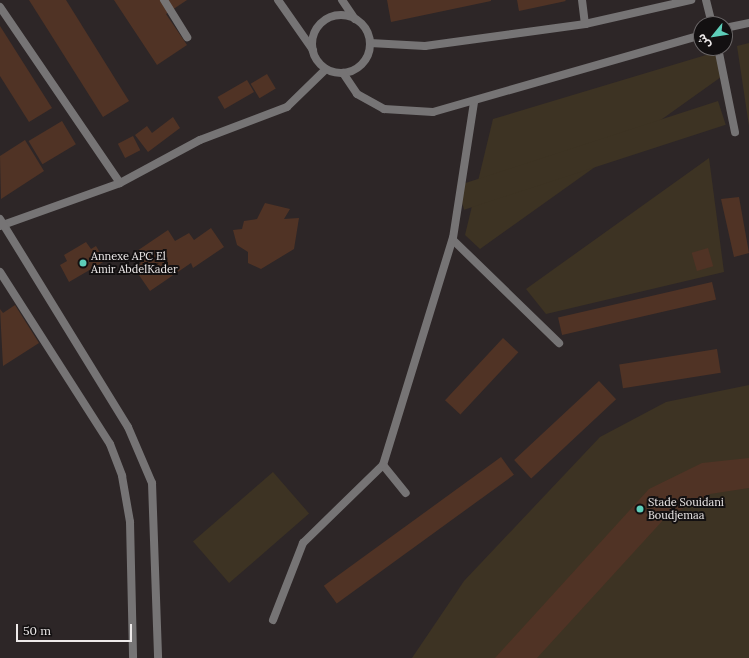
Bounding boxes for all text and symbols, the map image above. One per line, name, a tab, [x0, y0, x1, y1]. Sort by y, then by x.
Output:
north arrow	[693, 16, 733, 56]
text: ش	[694, 31, 713, 52]
place label: Annexe APC El Amir AbdelKader	[91, 250, 178, 276]
marker: Annexe APC El Amir AbdelKader	[78, 258, 88, 268]
place label: Stade Souidani Boudjemaa	[648, 496, 724, 522]
marker: Stade Souidani Boudjemaa	[635, 504, 645, 514]
scale bar	[18, 616, 134, 642]
text: 50 m	[23, 623, 51, 638]

